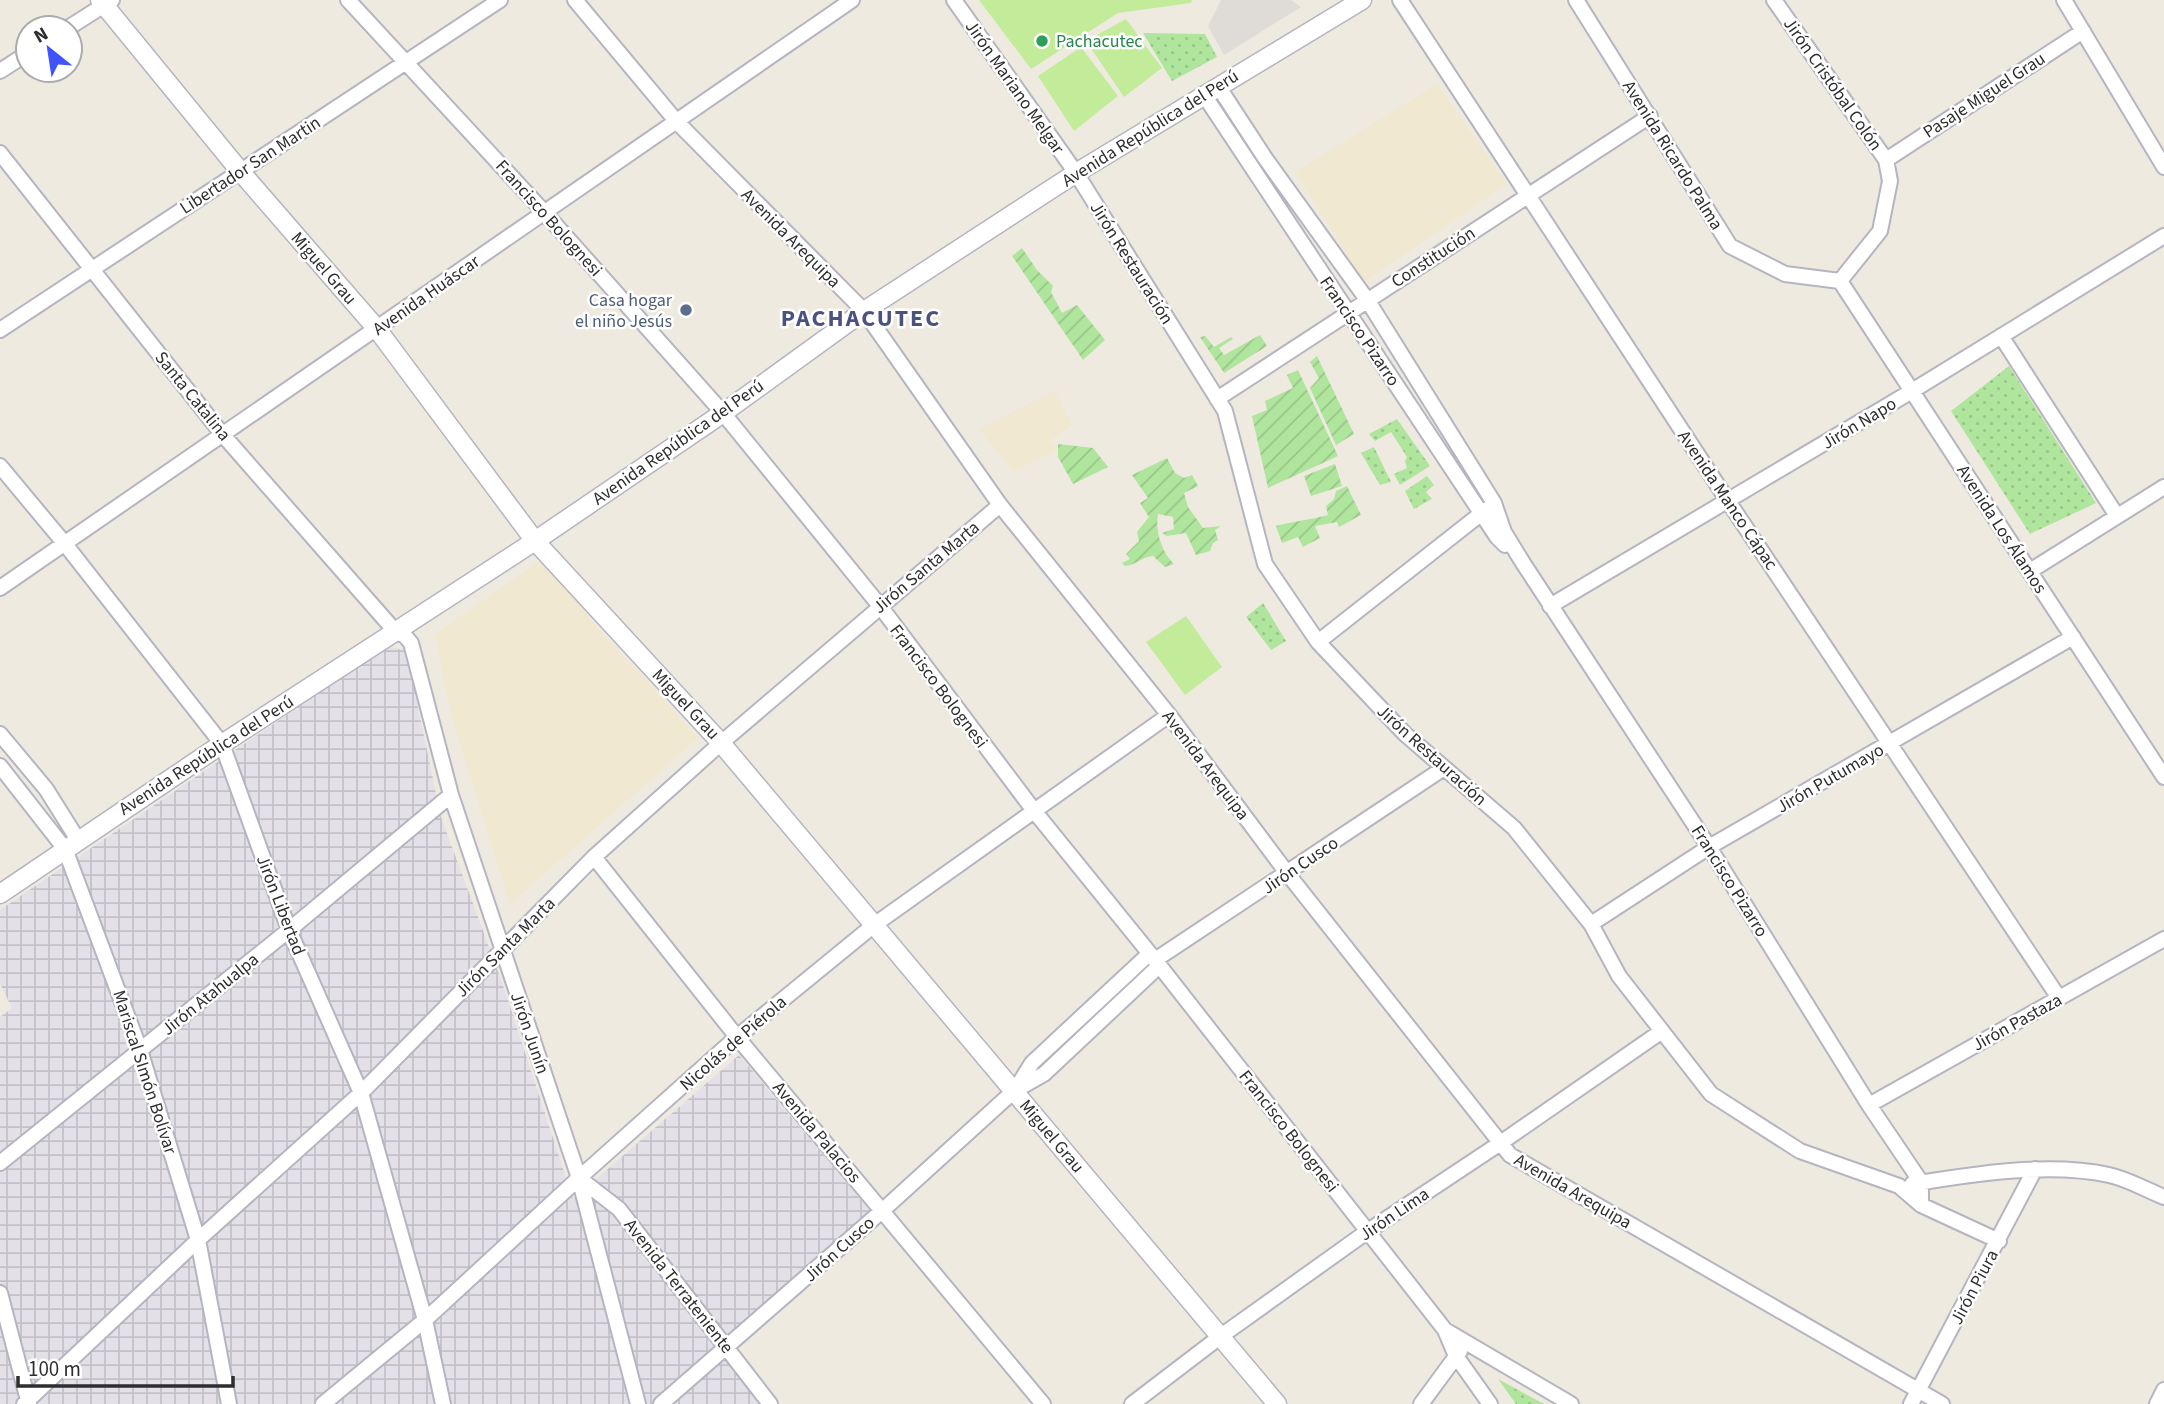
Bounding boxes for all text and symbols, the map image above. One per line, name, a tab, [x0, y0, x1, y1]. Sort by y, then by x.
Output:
street label: Jirón Cristóbal Colón	[1777, 13, 1888, 156]
north arrow	[14, 14, 84, 84]
street label: Jirón Mariano Melgar	[959, 15, 1071, 160]
text: N	[29, 21, 53, 50]
place label: Pachacutec	[1056, 29, 1143, 54]
marker: Pachacutec	[1034, 33, 1050, 49]
street label: Pasaje Miguel Grau	[1918, 46, 2050, 144]
street label: Avenida República del Perú	[1057, 64, 1243, 193]
street label: Avenida Ricardo Palma	[1616, 76, 1729, 235]
street label: Libertador San Martin	[175, 110, 326, 220]
street label: Francisco Bolognesi	[489, 155, 608, 282]
street label: Avenida Arequipa	[735, 183, 846, 294]
street label: Jirón Restauración	[1084, 197, 1179, 329]
street label: Constitución	[1386, 221, 1480, 294]
street label: Miguel Grau	[285, 226, 362, 310]
street label: Avenida Huáscar	[368, 249, 485, 342]
street label: Francisco Pizarro	[1314, 271, 1406, 391]
place label: Casa hogar el niño Jesús	[575, 288, 673, 334]
district label: PACHACUTEC	[781, 301, 941, 336]
marker: Casa hogar el niño Jesús	[678, 302, 694, 318]
street label: Santa Catalina	[149, 346, 237, 446]
street label: Avenida República del Perú	[588, 374, 769, 511]
street label: Jirón Napo	[1817, 391, 1901, 455]
street label: Avenida Manco Cápac	[1672, 426, 1784, 575]
street label: Avenida Los Álamos	[1951, 460, 2053, 599]
street label: Jirón Santa Marta	[868, 515, 985, 620]
street label: Francisco Bolognesi	[884, 619, 993, 753]
street label: Miguel Grau	[646, 663, 725, 746]
street label: Avenida República del Perú	[114, 689, 299, 821]
street label: Jirón Restauración	[1371, 699, 1492, 812]
street label: Avenida Arequipa	[1156, 705, 1255, 825]
street label: Jirón Putumayo	[1772, 738, 1889, 819]
street label: Francisco Pizarro	[1685, 821, 1774, 942]
street label: Jirón Cusco	[1257, 831, 1343, 900]
street label: Jirón Libertad	[250, 852, 311, 959]
street label: Jirón Santa Marta	[450, 892, 561, 1003]
street label: Jirón Atahualpa	[156, 947, 264, 1041]
street label: Mariscal SImón Bolívar	[106, 987, 183, 1158]
street label: Jirón Pastaza	[1968, 987, 2067, 1057]
street label: Jirón Junín	[504, 989, 555, 1077]
street label: Nicolás de Piérola	[675, 990, 792, 1097]
street label: Francisco Bolognesi	[1233, 1065, 1344, 1198]
street label: Avenida Palacios	[767, 1076, 867, 1189]
street label: Miguel Grau	[1013, 1094, 1090, 1179]
street label: Avenida Arequipa	[1509, 1148, 1636, 1235]
street label: Jirón Lima	[1354, 1182, 1434, 1247]
street label: Jirón Cusco	[799, 1211, 880, 1288]
street label: Avenida Terrateniente	[618, 1214, 739, 1359]
street label: Jirón Piura	[1944, 1245, 2005, 1329]
scale bar	[18, 1344, 233, 1388]
text: 100 m	[28, 1354, 81, 1384]

